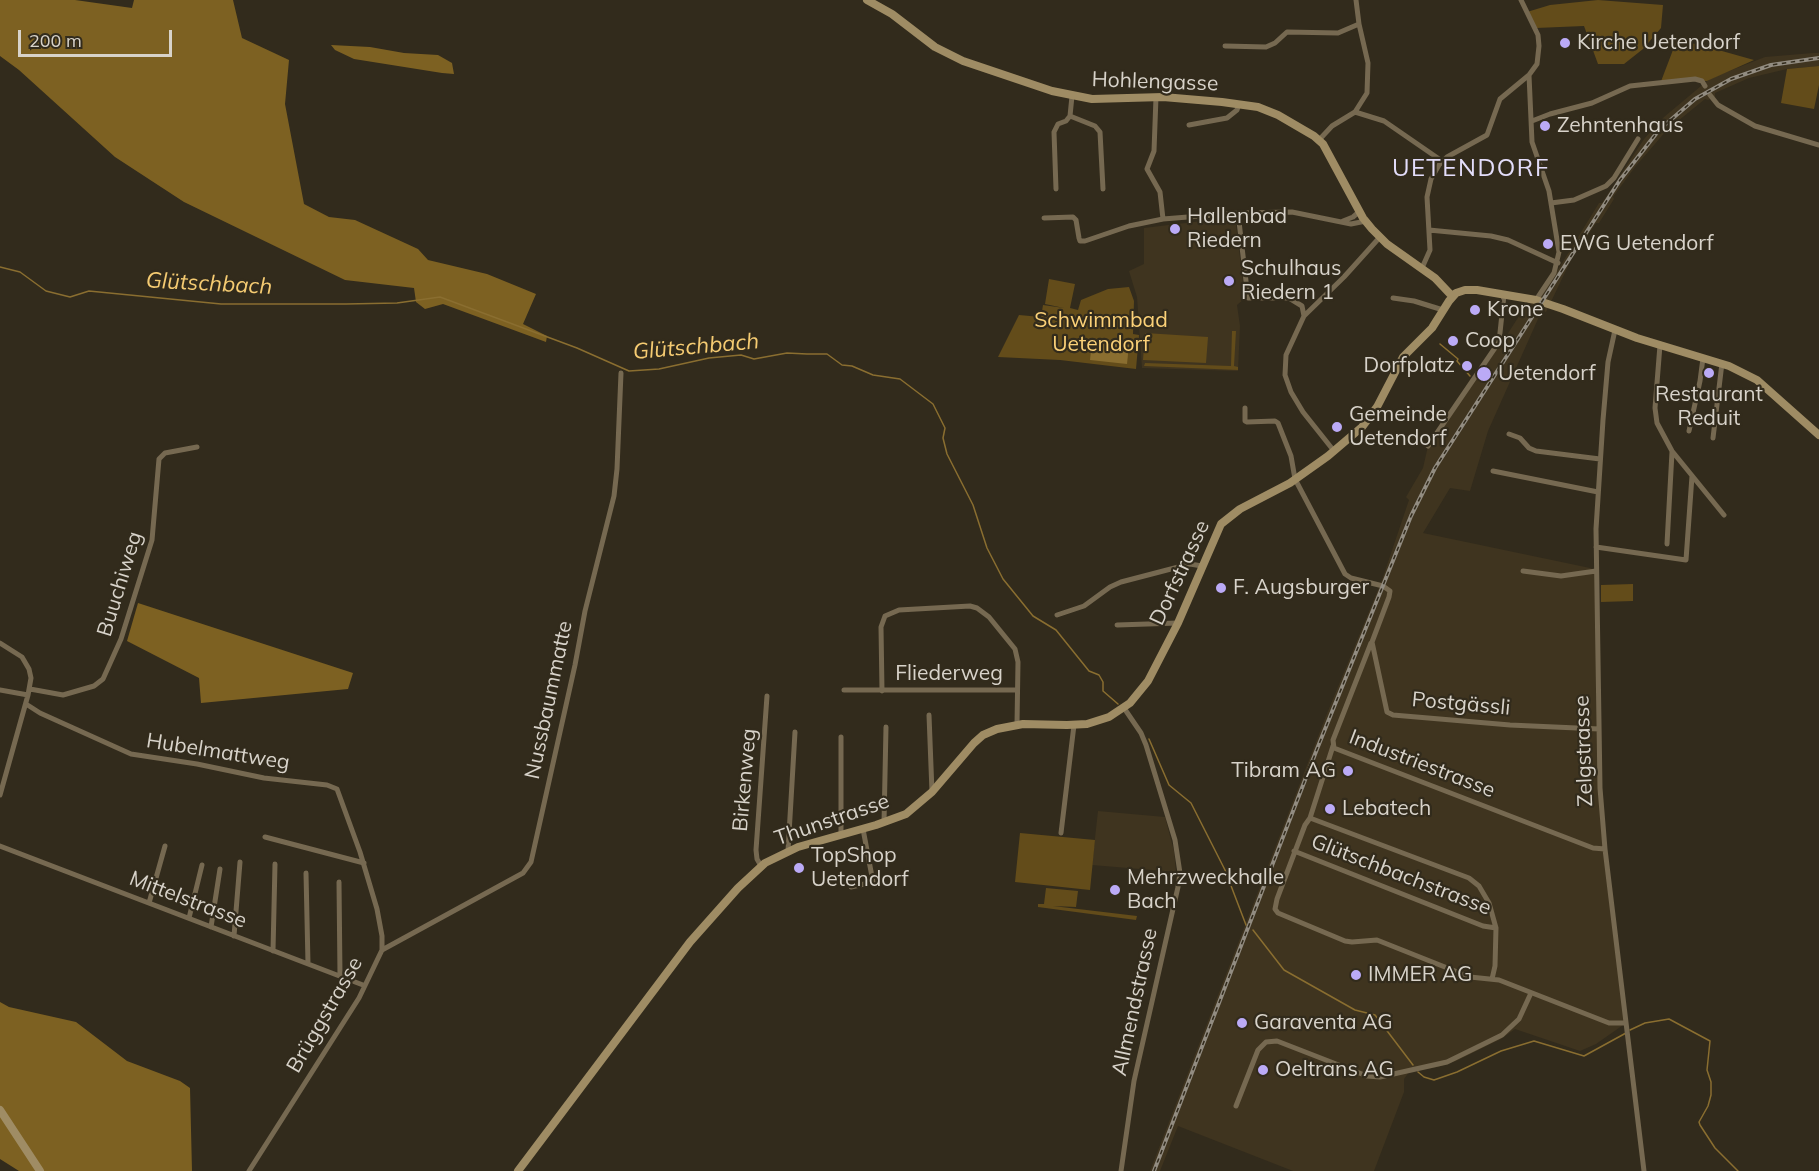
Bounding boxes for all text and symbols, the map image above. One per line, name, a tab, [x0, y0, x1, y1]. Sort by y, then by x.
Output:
scale bar	[21, 18, 176, 56]
text: 200 m	[29, 29, 82, 52]
place label: Kirche Uetendorf	[1577, 30, 1740, 56]
marker: Kirche Uetendorf	[1558, 36, 1572, 50]
street label: Hohlengasse	[1091, 67, 1219, 97]
place label: Zehntenhaus	[1557, 113, 1684, 139]
marker: Zehntenhaus	[1538, 119, 1552, 133]
district label: UETENDORF	[1392, 155, 1550, 183]
place label: Hallenbad Riedern	[1187, 204, 1287, 254]
marker: Hallenbad Riedern	[1168, 222, 1182, 236]
place label: EWG Uetendorf	[1560, 231, 1714, 257]
marker: EWG Uetendorf	[1541, 237, 1555, 251]
place label: Schulhaus Riedern 1	[1241, 256, 1341, 306]
water label: Glütschbach	[145, 268, 273, 300]
marker: Schulhaus Riedern 1	[1222, 274, 1236, 288]
place label: Krone	[1487, 297, 1544, 323]
marker: Krone	[1468, 303, 1482, 317]
park label: Schwimmbad Uetendorf	[1034, 308, 1168, 358]
water label: Glütschbach	[632, 328, 760, 366]
place label: Coop	[1465, 328, 1515, 354]
marker: Coop	[1446, 334, 1460, 348]
place label: Dorfplatz	[1364, 353, 1455, 379]
marker: Dorfplatz	[1460, 359, 1474, 373]
place label: Uetendorf	[1498, 361, 1596, 387]
marker: Uetendorf	[1475, 365, 1493, 383]
marker: Restaurant Reduit	[1702, 366, 1716, 380]
place label: Restaurant Reduit	[1655, 382, 1763, 432]
place label: Gemeinde Uetendorf	[1349, 402, 1447, 452]
marker: Gemeinde Uetendorf	[1330, 420, 1344, 434]
street label: Dorfstrasse	[1145, 517, 1215, 629]
street label: Buuchiweg	[92, 528, 148, 640]
place label: F. Augsburger	[1233, 575, 1369, 601]
marker: F. Augsburger	[1214, 581, 1228, 595]
street label: Nussbaummatte	[520, 619, 578, 781]
street label: Fliederweg	[895, 661, 1003, 687]
street label: Postgässli	[1411, 687, 1511, 721]
street label: Zelgstrasse	[1569, 695, 1599, 807]
street label: Industriestrasse	[1346, 725, 1498, 803]
street label: Birkenweg	[728, 727, 762, 833]
street label: Hubelmattweg	[144, 728, 292, 776]
place label: Tibram AG	[1231, 758, 1336, 784]
marker: Tibram AG	[1341, 764, 1355, 778]
street label: Thunstrasse	[771, 789, 893, 851]
place label: Lebatech	[1342, 796, 1431, 822]
marker: Lebatech	[1323, 802, 1337, 816]
street label: Glütschbachstrasse	[1307, 829, 1495, 921]
place label: TopShop Uetendorf	[811, 843, 909, 893]
marker: TopShop Uetendorf	[792, 861, 806, 875]
place label: Mehrzweckhalle Bach	[1127, 865, 1284, 915]
street label: Mittelstrasse	[126, 866, 250, 934]
marker: Mehrzweckhalle Bach	[1108, 883, 1122, 897]
street label: Allmendstrasse	[1107, 926, 1163, 1078]
street label: Brüggstrasse	[282, 953, 368, 1077]
place label: IMMER AG	[1368, 962, 1472, 988]
marker: IMMER AG	[1349, 968, 1363, 982]
place label: Garaventa AG	[1254, 1010, 1393, 1036]
marker: Garaventa AG	[1235, 1016, 1249, 1030]
place label: Oeltrans AG	[1275, 1057, 1394, 1083]
marker: Oeltrans AG	[1256, 1063, 1270, 1077]

